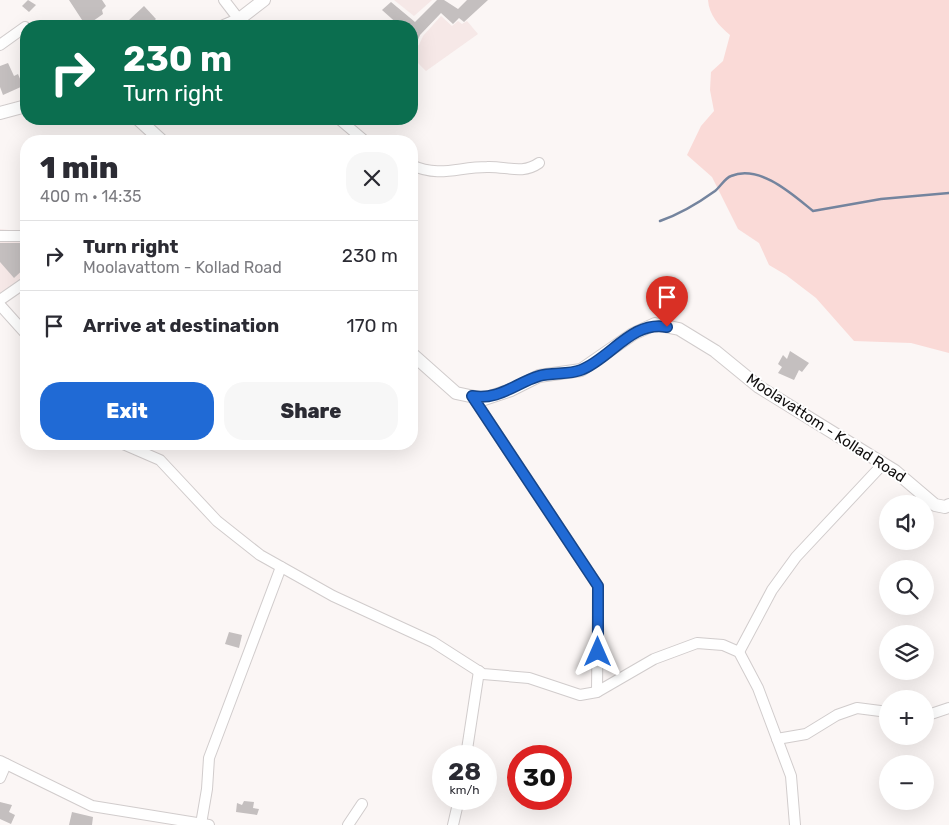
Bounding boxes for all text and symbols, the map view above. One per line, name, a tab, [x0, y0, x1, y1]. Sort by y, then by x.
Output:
text: 230 m	[123, 38, 232, 80]
icon: right	[40, 40, 105, 105]
text: Turn right	[123, 80, 223, 107]
text: 1 min	[40, 150, 118, 186]
button: close	[346, 152, 398, 204]
text: 400 m · 14:35	[40, 187, 142, 206]
text: Turn right	[83, 235, 178, 258]
icon: right	[40, 242, 68, 270]
text: 230 m	[342, 244, 398, 267]
text: Moolavattom - Kollad Road	[83, 258, 282, 277]
pin	[646, 276, 688, 327]
icon: arrive	[653, 283, 681, 311]
icon: arrive	[40, 312, 68, 340]
text: Arrive at destination	[83, 314, 279, 337]
text: 170 m	[347, 314, 398, 337]
street label: Moolavattom - Kollad Road	[743, 370, 909, 486]
button: Exit	[40, 382, 214, 440]
button: Share	[224, 382, 398, 440]
map controls	[879, 495, 934, 810]
button: sound	[879, 495, 934, 550]
button: search	[879, 560, 934, 615]
position arrow	[571, 625, 623, 677]
button: layers	[879, 625, 934, 680]
button: +	[879, 690, 934, 745]
speed limit sign: 30	[507, 745, 572, 810]
button: −	[879, 755, 934, 810]
text: 28	[448, 757, 481, 786]
text: km/h	[450, 783, 479, 797]

